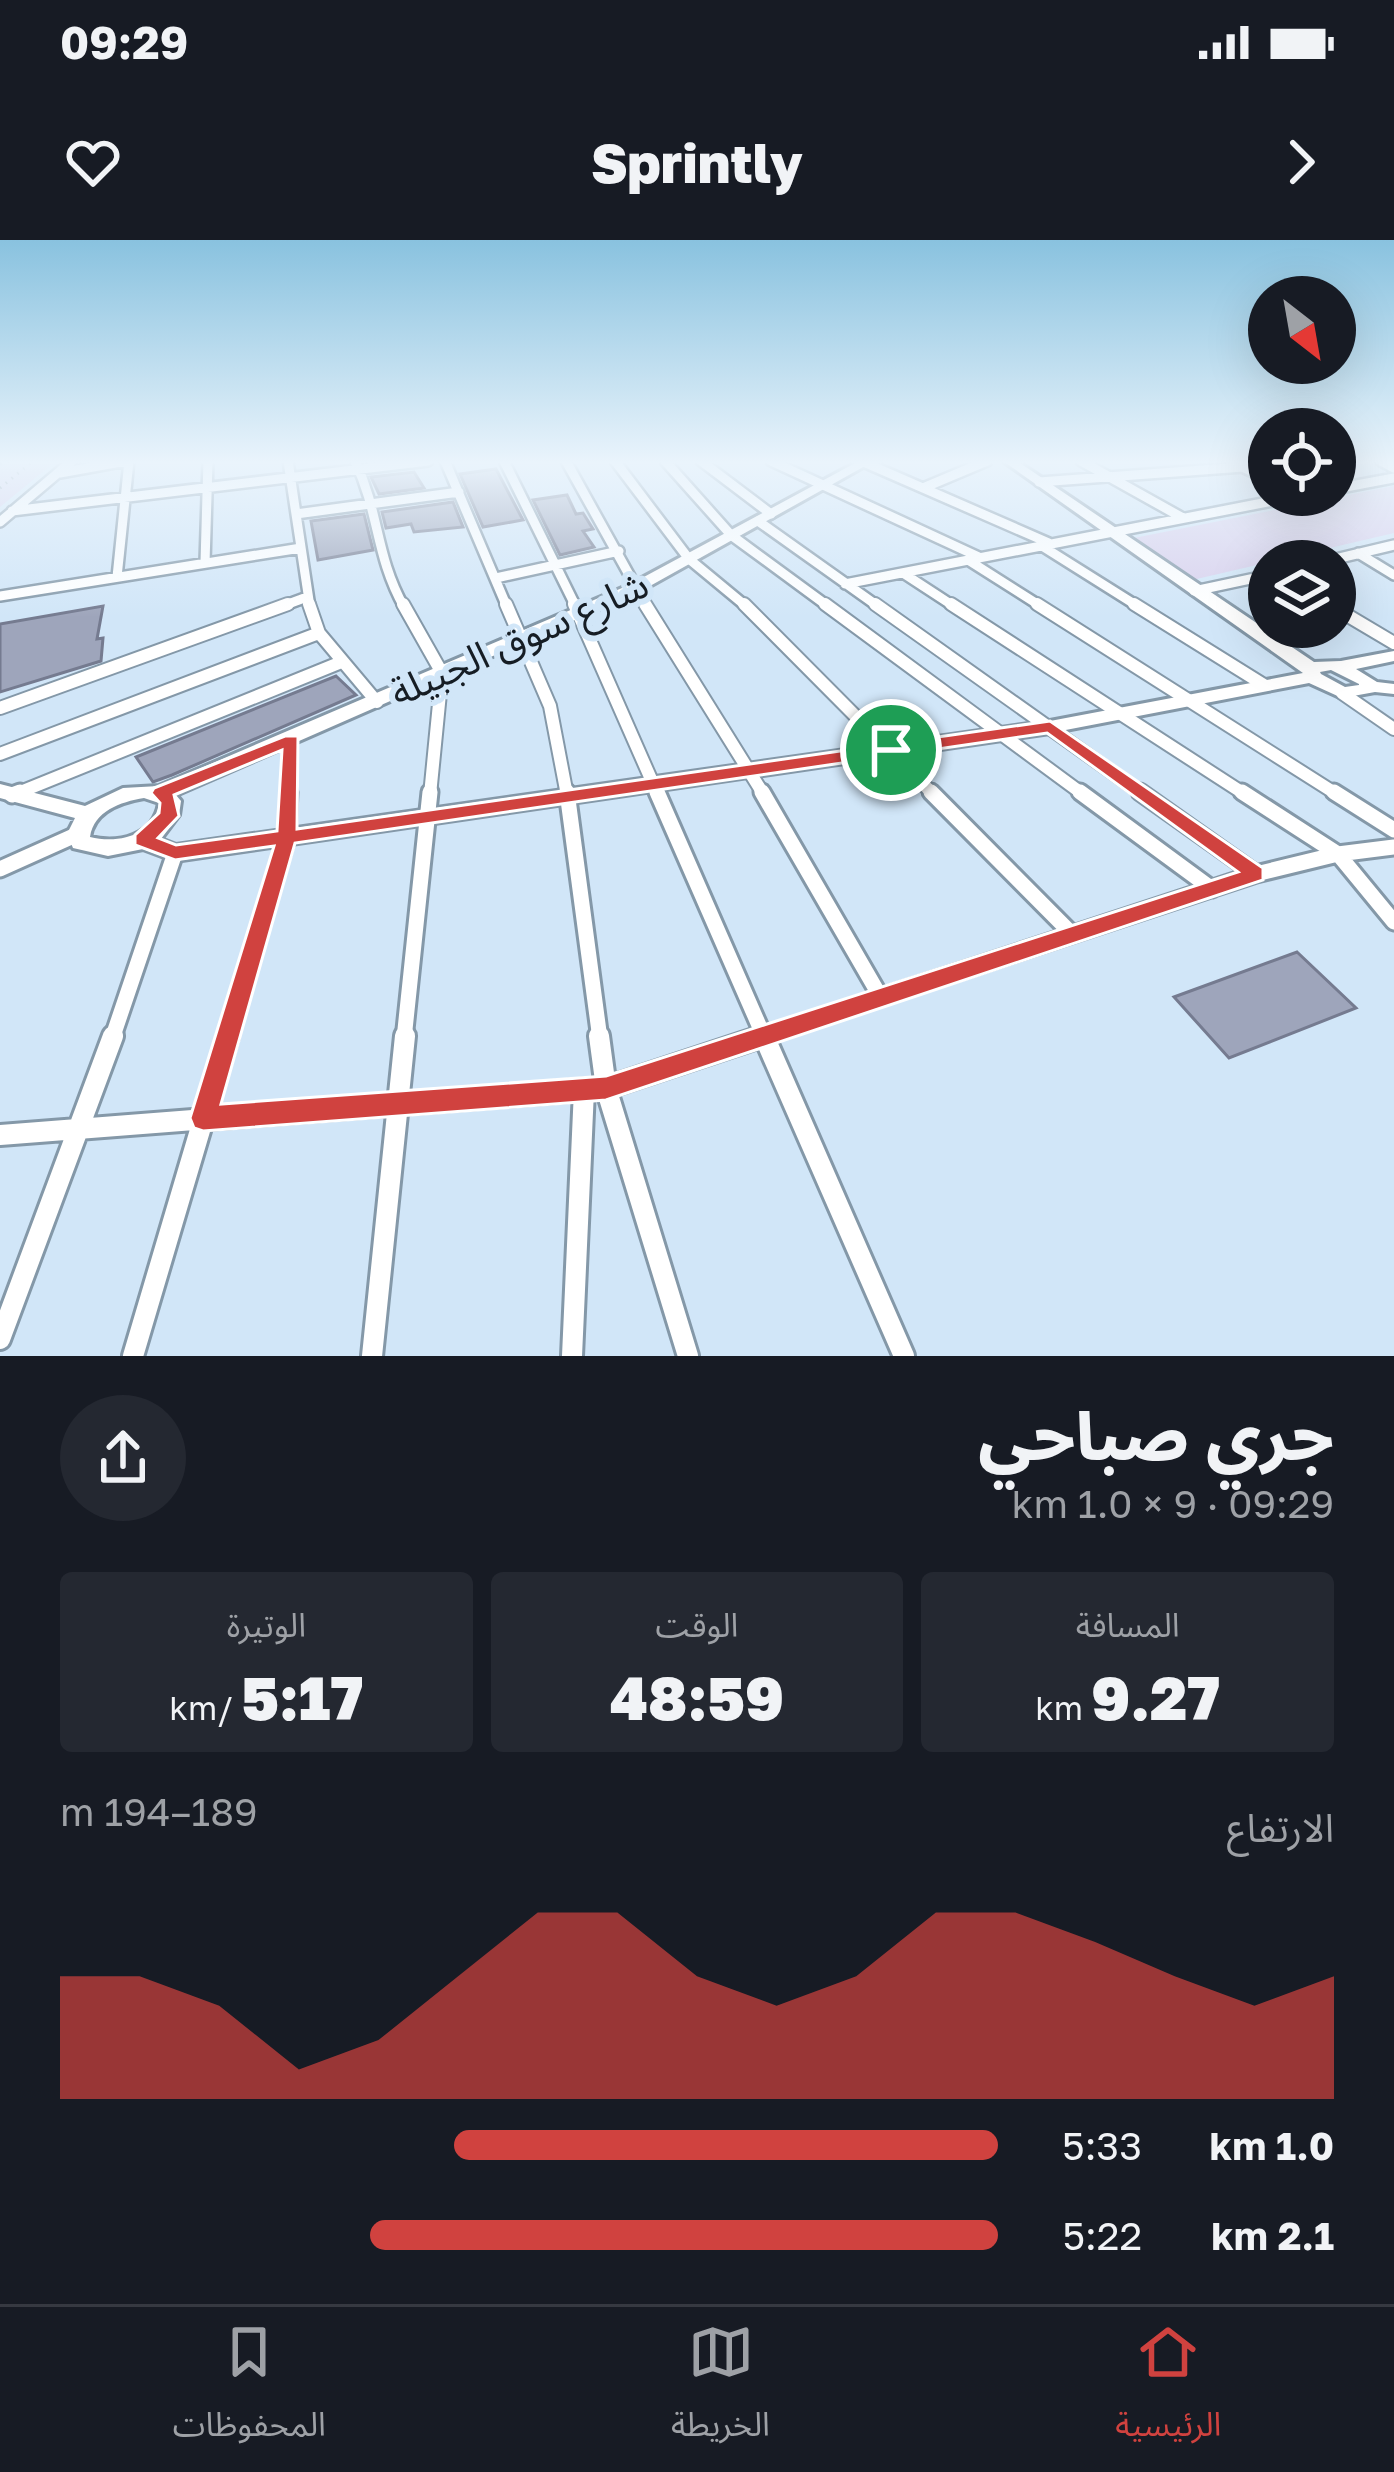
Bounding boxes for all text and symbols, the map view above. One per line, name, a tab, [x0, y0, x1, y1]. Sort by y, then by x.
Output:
text: 09:29	[60, 15, 188, 69]
icon: heart	[60, 129, 126, 195]
icon: forward	[1268, 129, 1334, 195]
text: Sprintly	[591, 130, 803, 195]
north arrow	[1248, 276, 1356, 384]
map controls	[1248, 276, 1356, 648]
button: locate	[1248, 408, 1356, 516]
button: layers	[1248, 540, 1356, 648]
street label: شارع سوق الجبيلة	[382, 560, 658, 721]
pin	[840, 699, 942, 801]
icon: arrive	[858, 717, 924, 783]
button: share	[60, 1395, 186, 1521]
text: جري صباحي	[978, 1395, 1334, 1475]
text: 09:29 · 9 × 1.0 km	[1011, 1480, 1334, 1527]
text: الوتيرة	[227, 1605, 306, 1644]
text: الوقت	[656, 1605, 738, 1644]
text: المسافة	[1076, 1605, 1180, 1644]
text: 5:17	[241, 1661, 363, 1733]
text: 48:59	[610, 1661, 784, 1733]
text: 9.27	[1091, 1661, 1220, 1733]
text: /km	[169, 1688, 241, 1727]
text: km	[1035, 1688, 1091, 1727]
text: 189–194 m	[60, 1788, 258, 1835]
text: الارتفاع	[1227, 1804, 1334, 1851]
text: 5:33	[1062, 2122, 1142, 2169]
text: 1.0 km	[1210, 2122, 1334, 2169]
text: 5:22	[1062, 2212, 1142, 2259]
text: 2.1 km	[1211, 2212, 1334, 2259]
tab: المحفوظات	[173, 2319, 326, 2460]
tab: الخريطة	[671, 2319, 770, 2460]
tab: الرئيسية	[1115, 2319, 1221, 2460]

